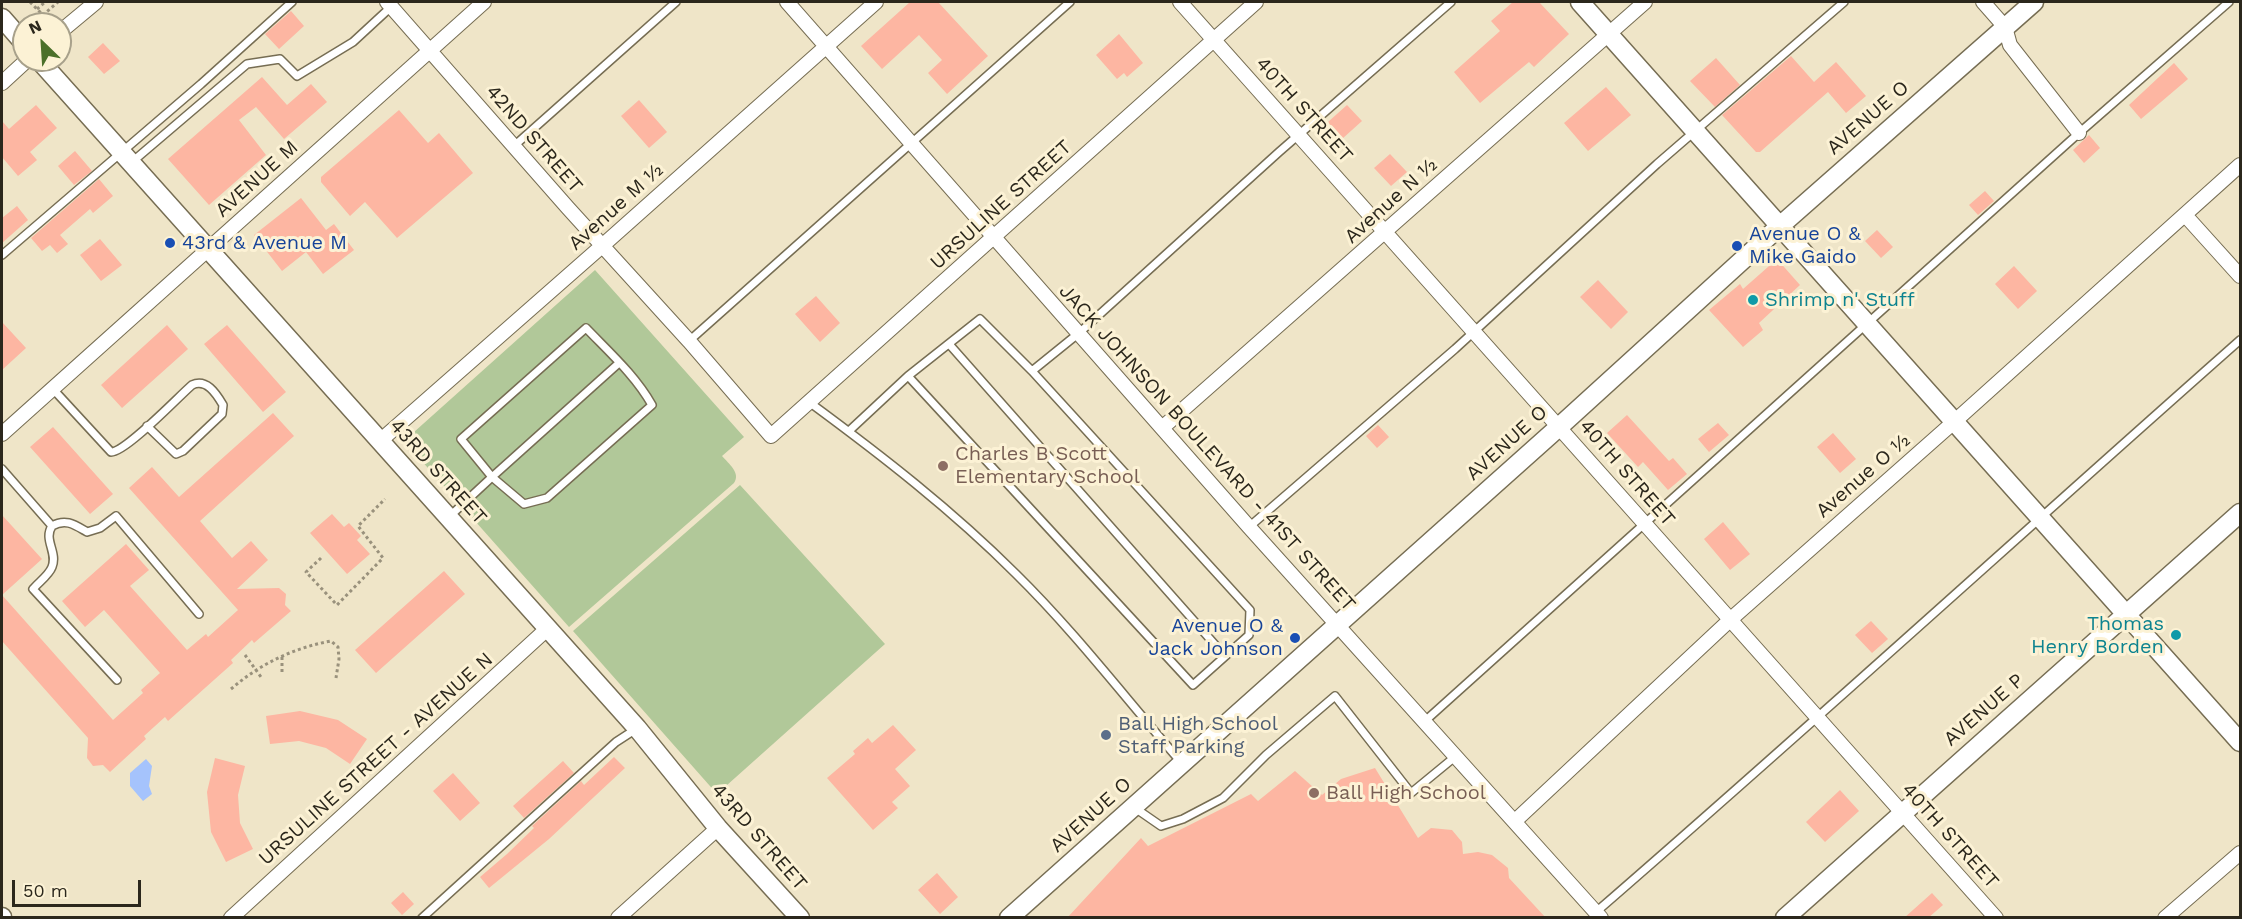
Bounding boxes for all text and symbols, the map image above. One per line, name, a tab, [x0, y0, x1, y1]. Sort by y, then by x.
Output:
north arrow	[12, 12, 72, 72]
text: N	[26, 16, 44, 38]
street label: 40TH STREET	[1250, 52, 1358, 168]
street label: AVENUE O	[1822, 76, 1914, 160]
street label: 42ND STREET	[481, 80, 587, 198]
street label: URSULINE STREET	[925, 135, 1077, 275]
street label: AVENUE M	[211, 136, 303, 222]
street label: Avenue N ½	[1340, 153, 1442, 249]
street label: Avenue M ½	[564, 158, 668, 256]
place label: Avenue O & Mike Gaido	[1749, 222, 1861, 269]
place label: 43rd & Avenue M	[182, 231, 347, 255]
marker: 43rd & Avenue M	[163, 236, 177, 250]
marker: Avenue O & Mike Gaido	[1730, 239, 1744, 253]
street label: JACK JOHNSON BOULEVARD - 41ST STREET	[1054, 280, 1360, 616]
place label: Shrimp n' Stuff	[1765, 288, 1915, 312]
marker: Shrimp n' Stuff	[1746, 293, 1760, 307]
street label: AVENUE O	[1461, 400, 1553, 486]
street label: 43RD STREET	[384, 414, 492, 530]
street label: 40TH STREET	[1574, 415, 1680, 531]
street label: Avenue O ½	[1811, 429, 1915, 523]
place label: Charles B Scott Elementary School	[955, 442, 1140, 489]
marker: Charles B Scott Elementary School	[936, 459, 950, 473]
place label: Thomas Henry Borden	[2031, 612, 2164, 659]
place label: Avenue O & Jack Johnson	[1149, 614, 1283, 661]
marker: Thomas Henry Borden	[2169, 628, 2183, 642]
marker: Avenue O & Jack Johnson	[1288, 631, 1302, 645]
street label: URSULINE STREET - AVENUE N	[254, 648, 498, 870]
street label: AVENUE P	[1939, 669, 2029, 751]
place label: Ball High School Staff Parking	[1118, 712, 1278, 759]
marker: Ball High School Staff Parking	[1099, 728, 1113, 742]
street label: AVENUE O	[1045, 772, 1137, 858]
street label: 40TH STREET	[1896, 778, 2004, 894]
street label: 43RD STREET	[706, 779, 812, 895]
place label: Ball High School	[1326, 781, 1486, 805]
marker: Ball High School	[1307, 786, 1321, 800]
scale bar	[15, 868, 144, 906]
text: 50 m	[23, 880, 68, 901]

